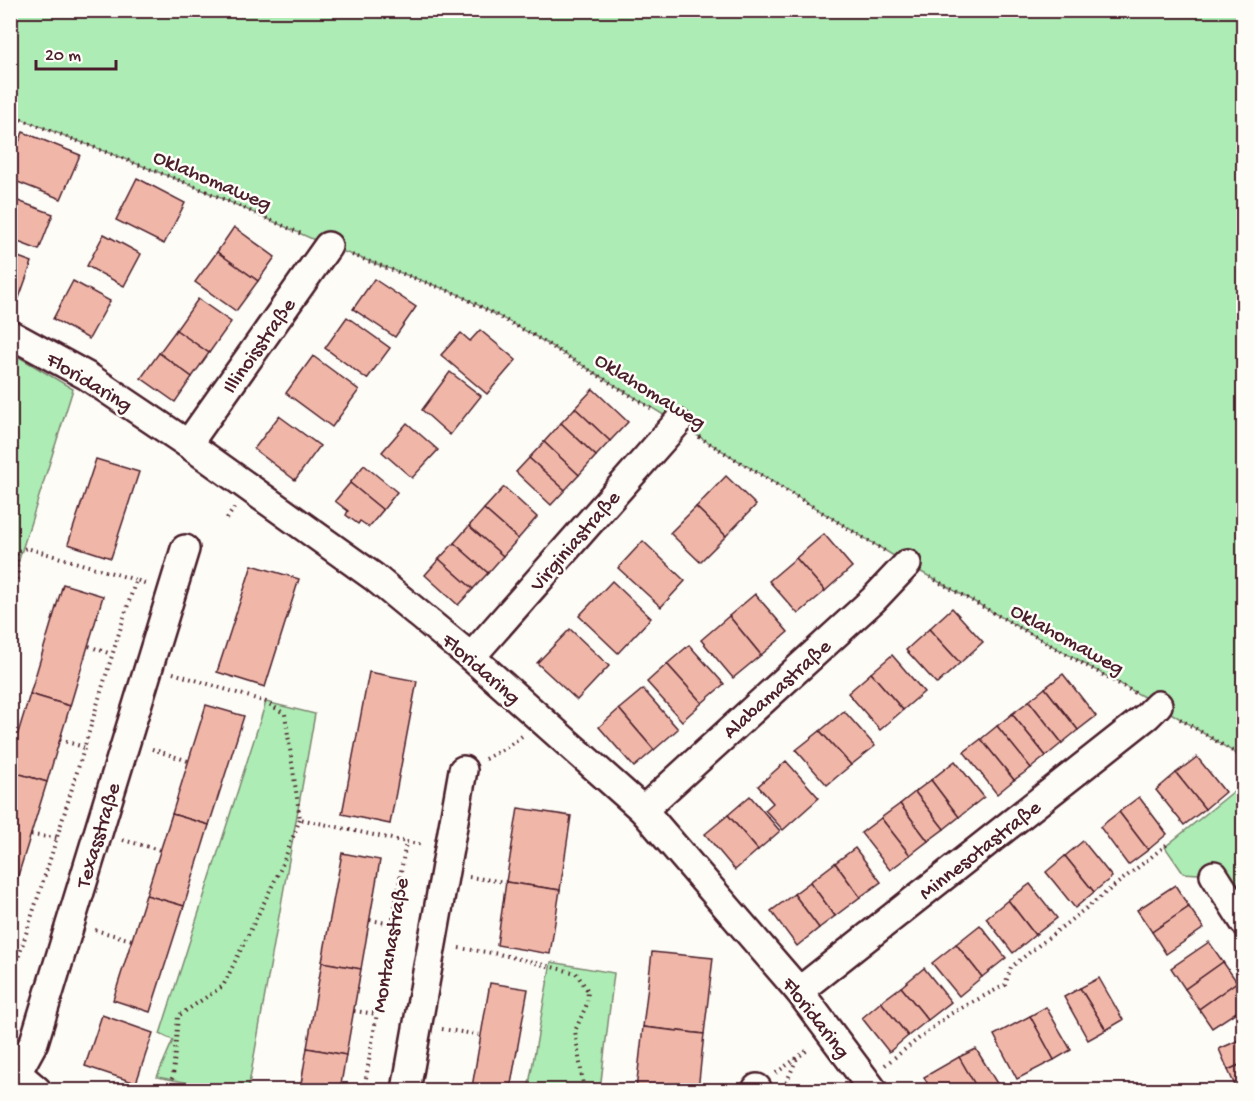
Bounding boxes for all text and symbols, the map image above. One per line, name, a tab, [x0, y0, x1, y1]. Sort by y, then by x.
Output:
scale bar	[36, 33, 116, 71]
text: 20 m	[45, 46, 81, 67]
street label: Oklahomaweg	[149, 146, 275, 218]
street label: Illinoisstraße	[219, 293, 304, 400]
street label: Floridaring	[40, 348, 136, 420]
street label: Oklahomaweg	[589, 349, 709, 437]
street label: Virginiastraße	[525, 486, 628, 599]
street label: Oklahomaweg	[1005, 600, 1128, 683]
street label: Floridaring	[434, 629, 524, 712]
street label: Alabamastraße	[719, 635, 838, 746]
street label: Texasstraße	[72, 779, 128, 892]
street label: Minnesotastraße	[915, 796, 1048, 907]
street label: Montanastraße	[368, 875, 417, 1015]
street label: Floridaring	[774, 973, 854, 1065]

